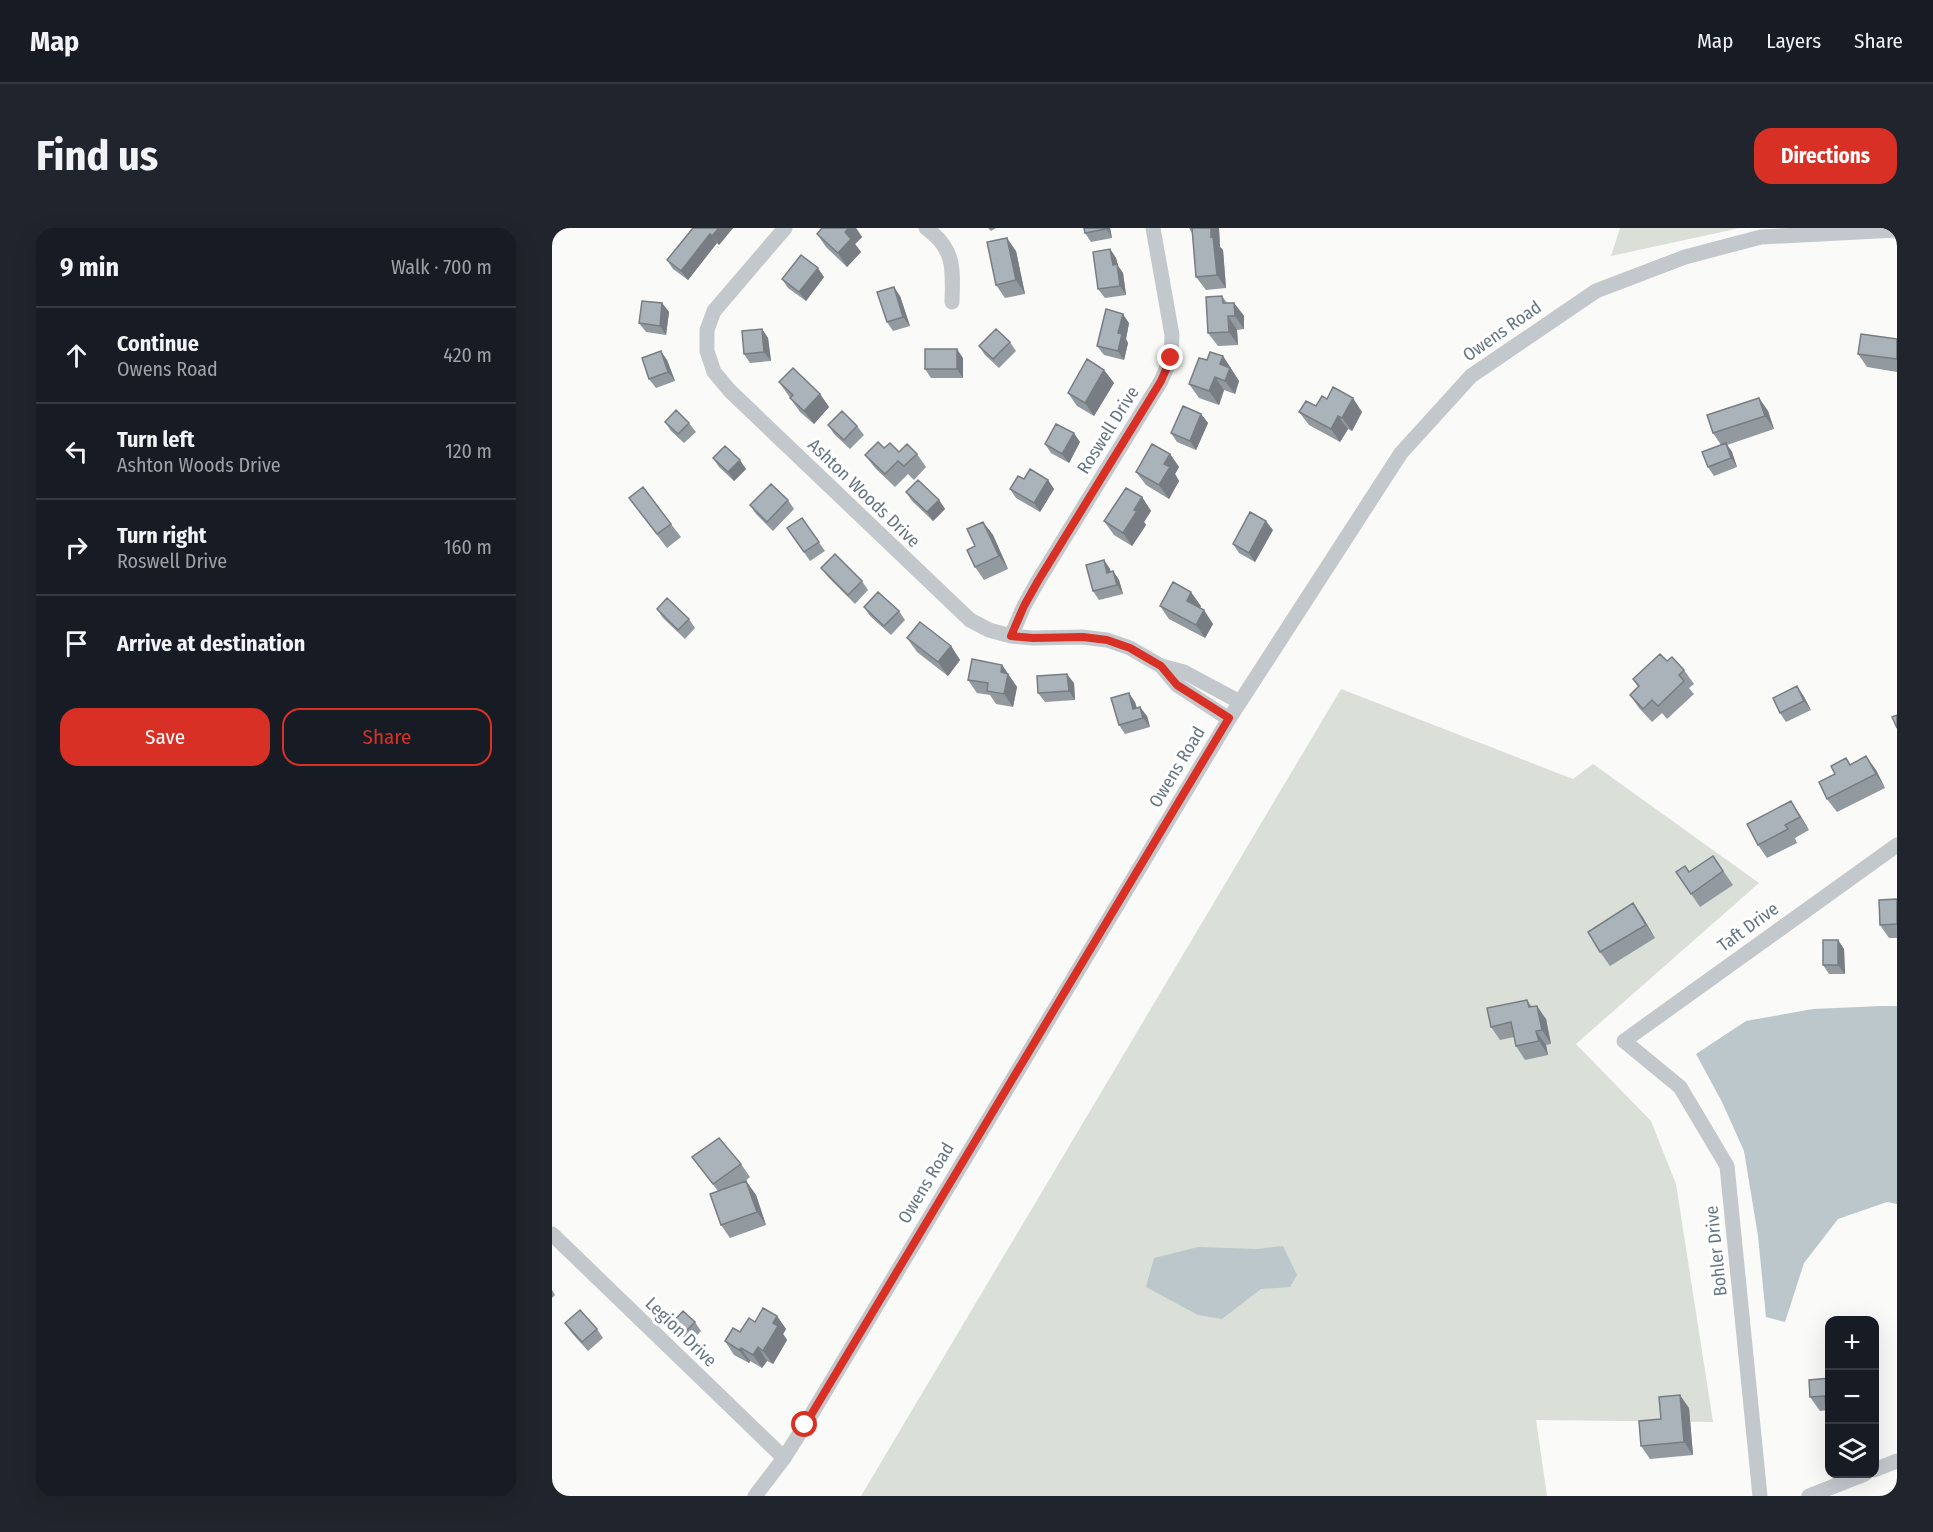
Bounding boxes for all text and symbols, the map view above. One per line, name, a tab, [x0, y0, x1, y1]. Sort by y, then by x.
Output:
text: Map	[30, 25, 79, 58]
text: Map	[1697, 28, 1733, 54]
text: Layers	[1766, 28, 1821, 54]
text: Share	[1854, 28, 1903, 54]
button: Directions	[1754, 128, 1897, 184]
text: Find us	[36, 131, 158, 181]
text: 9 min	[60, 252, 119, 283]
text: Walk · 700 m	[391, 255, 492, 279]
street label: Owens Road	[1459, 296, 1545, 366]
text: Continue	[117, 330, 199, 357]
icon: ahead	[60, 339, 93, 372]
text: 420 m	[443, 343, 492, 367]
route end	[1157, 344, 1183, 370]
text: Owens Road	[117, 357, 218, 381]
street label: Roswell Drive	[1072, 382, 1144, 478]
text: Turn left	[117, 426, 195, 453]
street label: Ashton Woods Drive	[803, 434, 925, 552]
icon: left	[60, 435, 93, 468]
text: 120 m	[445, 439, 492, 463]
text: Ashton Woods Drive	[117, 453, 281, 477]
text: Turn right	[117, 522, 206, 549]
icon: right	[60, 531, 93, 564]
text: 160 m	[444, 535, 492, 559]
text: Roswell Drive	[117, 549, 227, 573]
icon: arrive	[60, 627, 93, 660]
text: Arrive at destination	[117, 630, 305, 657]
button: Save	[60, 708, 270, 766]
button: Share	[282, 708, 492, 766]
street label: Owens Road	[1144, 722, 1210, 812]
street label: Taft Drive	[1713, 897, 1783, 956]
street label: Owens Road	[893, 1138, 959, 1228]
street label: Bohler Drive	[1700, 1205, 1732, 1297]
street label: Legion Drive	[641, 1293, 721, 1372]
map controls	[1825, 1316, 1879, 1478]
button: +	[1825, 1316, 1879, 1370]
button: −	[1825, 1370, 1879, 1424]
route start	[791, 1411, 817, 1437]
button: layers	[1825, 1424, 1879, 1478]

